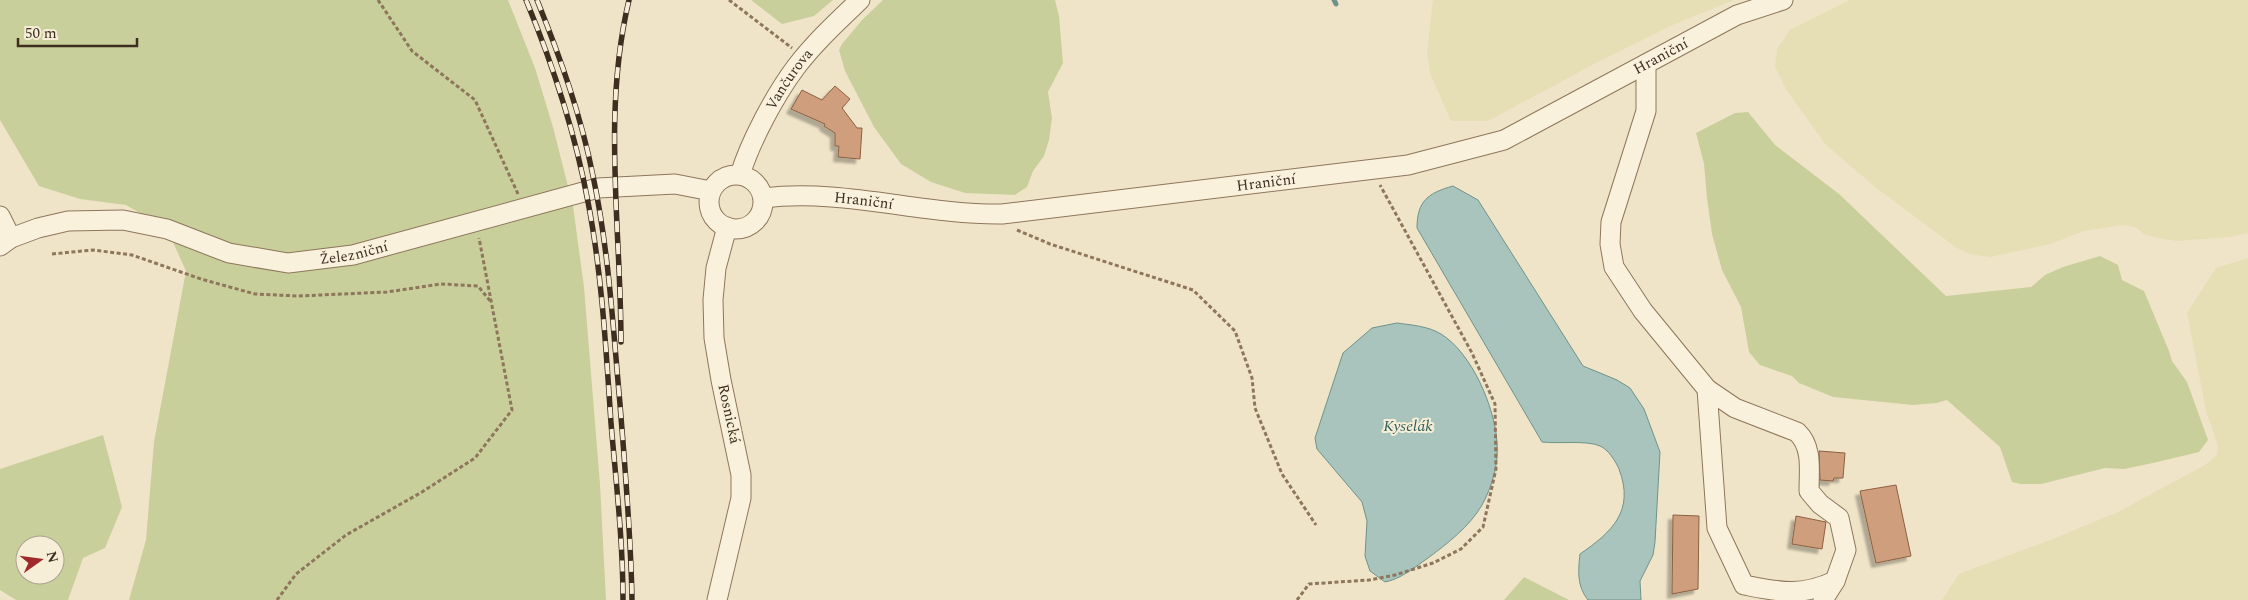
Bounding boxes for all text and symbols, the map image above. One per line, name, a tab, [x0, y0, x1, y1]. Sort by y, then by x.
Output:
scale bar	[18, 15, 136, 47]
text: 50 m	[25, 22, 57, 45]
street label: Hraniční	[1629, 31, 1693, 80]
street label: Vančurova	[760, 43, 819, 114]
street label: Hraniční	[1235, 167, 1298, 197]
street label: Hraniční	[833, 186, 896, 216]
street label: Železniční	[318, 234, 392, 271]
street label: Rosnická	[711, 382, 747, 447]
water label: Kyselák	[1383, 414, 1433, 438]
north arrow	[15, 535, 65, 585]
text: N	[41, 549, 64, 565]

